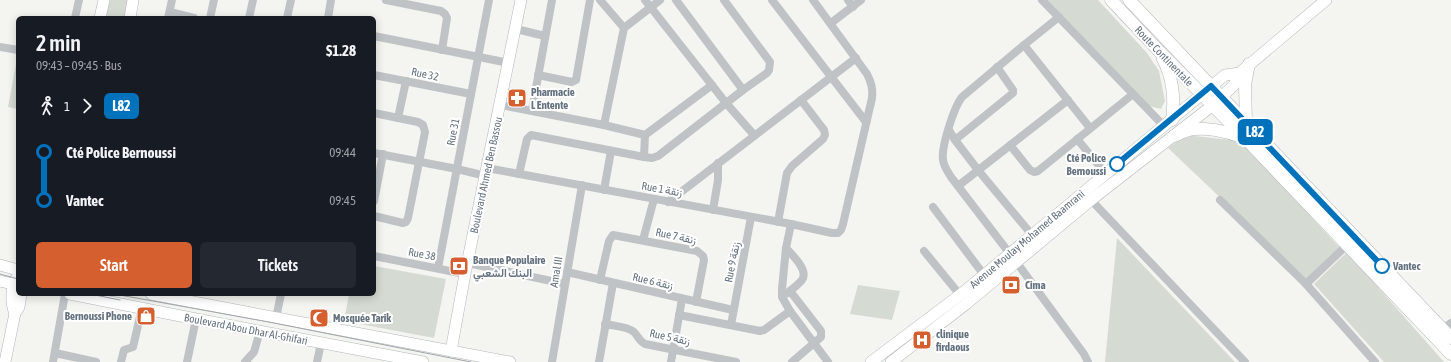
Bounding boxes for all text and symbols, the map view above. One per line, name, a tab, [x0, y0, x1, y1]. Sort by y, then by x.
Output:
street label: Route Continentale	[1132, 24, 1196, 88]
text: 2 min	[36, 30, 81, 56]
text: $1.28	[326, 42, 356, 59]
text: 09:43 – 09:45 · Bus	[36, 58, 122, 73]
street label: Rue 32	[410, 65, 440, 83]
place label: Pharmacie L Entente	[531, 86, 575, 111]
pharmacy icon: Pharmacie L Entente	[506, 87, 528, 109]
icon: walk	[36, 95, 58, 117]
icon: forward	[76, 95, 98, 117]
text: L82	[112, 98, 131, 114]
text: 1	[64, 99, 70, 114]
street label: Boulevard Ahmed Ben Bassou	[468, 116, 504, 234]
street label: Rue 31	[444, 117, 462, 147]
line badge: L82	[1232, 119, 1278, 145]
text: L82	[1246, 124, 1264, 140]
text: Cté Police Bernoussi	[66, 144, 176, 161]
text: 09:44	[329, 145, 356, 160]
place label: Cté Police Bernoussi	[1066, 152, 1106, 177]
marker: Cté Police Bernoussi	[1109, 156, 1125, 172]
street label: Rue 1 زنقة	[640, 180, 684, 200]
street label: Avenue Moulay Mohamed Baamrani	[967, 188, 1087, 290]
text: Vantec	[66, 192, 104, 209]
text: 09:45	[329, 193, 356, 208]
street label: Rue 7 زنقة	[654, 226, 698, 247]
street label: Rue 9 زنقة	[722, 240, 743, 284]
button: Start	[36, 242, 192, 288]
button: Tickets	[200, 242, 356, 288]
street label: Rue 38	[407, 245, 437, 263]
place label: Banque Populaire البنك الشعبي	[473, 254, 545, 282]
bank icon: Banque Populaire البنك الشعبي	[448, 255, 470, 277]
street label: Amal III	[548, 256, 564, 288]
marker: Vantec	[1374, 258, 1390, 274]
place label: Vantec	[1392, 260, 1422, 272]
street label: Rue 6 زنقة	[631, 271, 675, 293]
bank icon: Cima	[1000, 274, 1022, 296]
place label: Cima	[1025, 279, 1046, 291]
shop icon: Bernoussi Phone	[135, 305, 157, 327]
mosque icon: Mosquée Tarik	[308, 307, 330, 329]
place label: Bernoussi Phone	[65, 310, 132, 322]
street label: Boulevard Abou Dhar Al-Ghifari	[183, 311, 309, 347]
place label: Mosquée Tarik	[333, 312, 391, 324]
street label: Rue 5 زنقة	[648, 327, 692, 348]
place label: clinique firdaous	[935, 328, 970, 353]
hospital icon: clinique firdaous	[911, 329, 933, 351]

